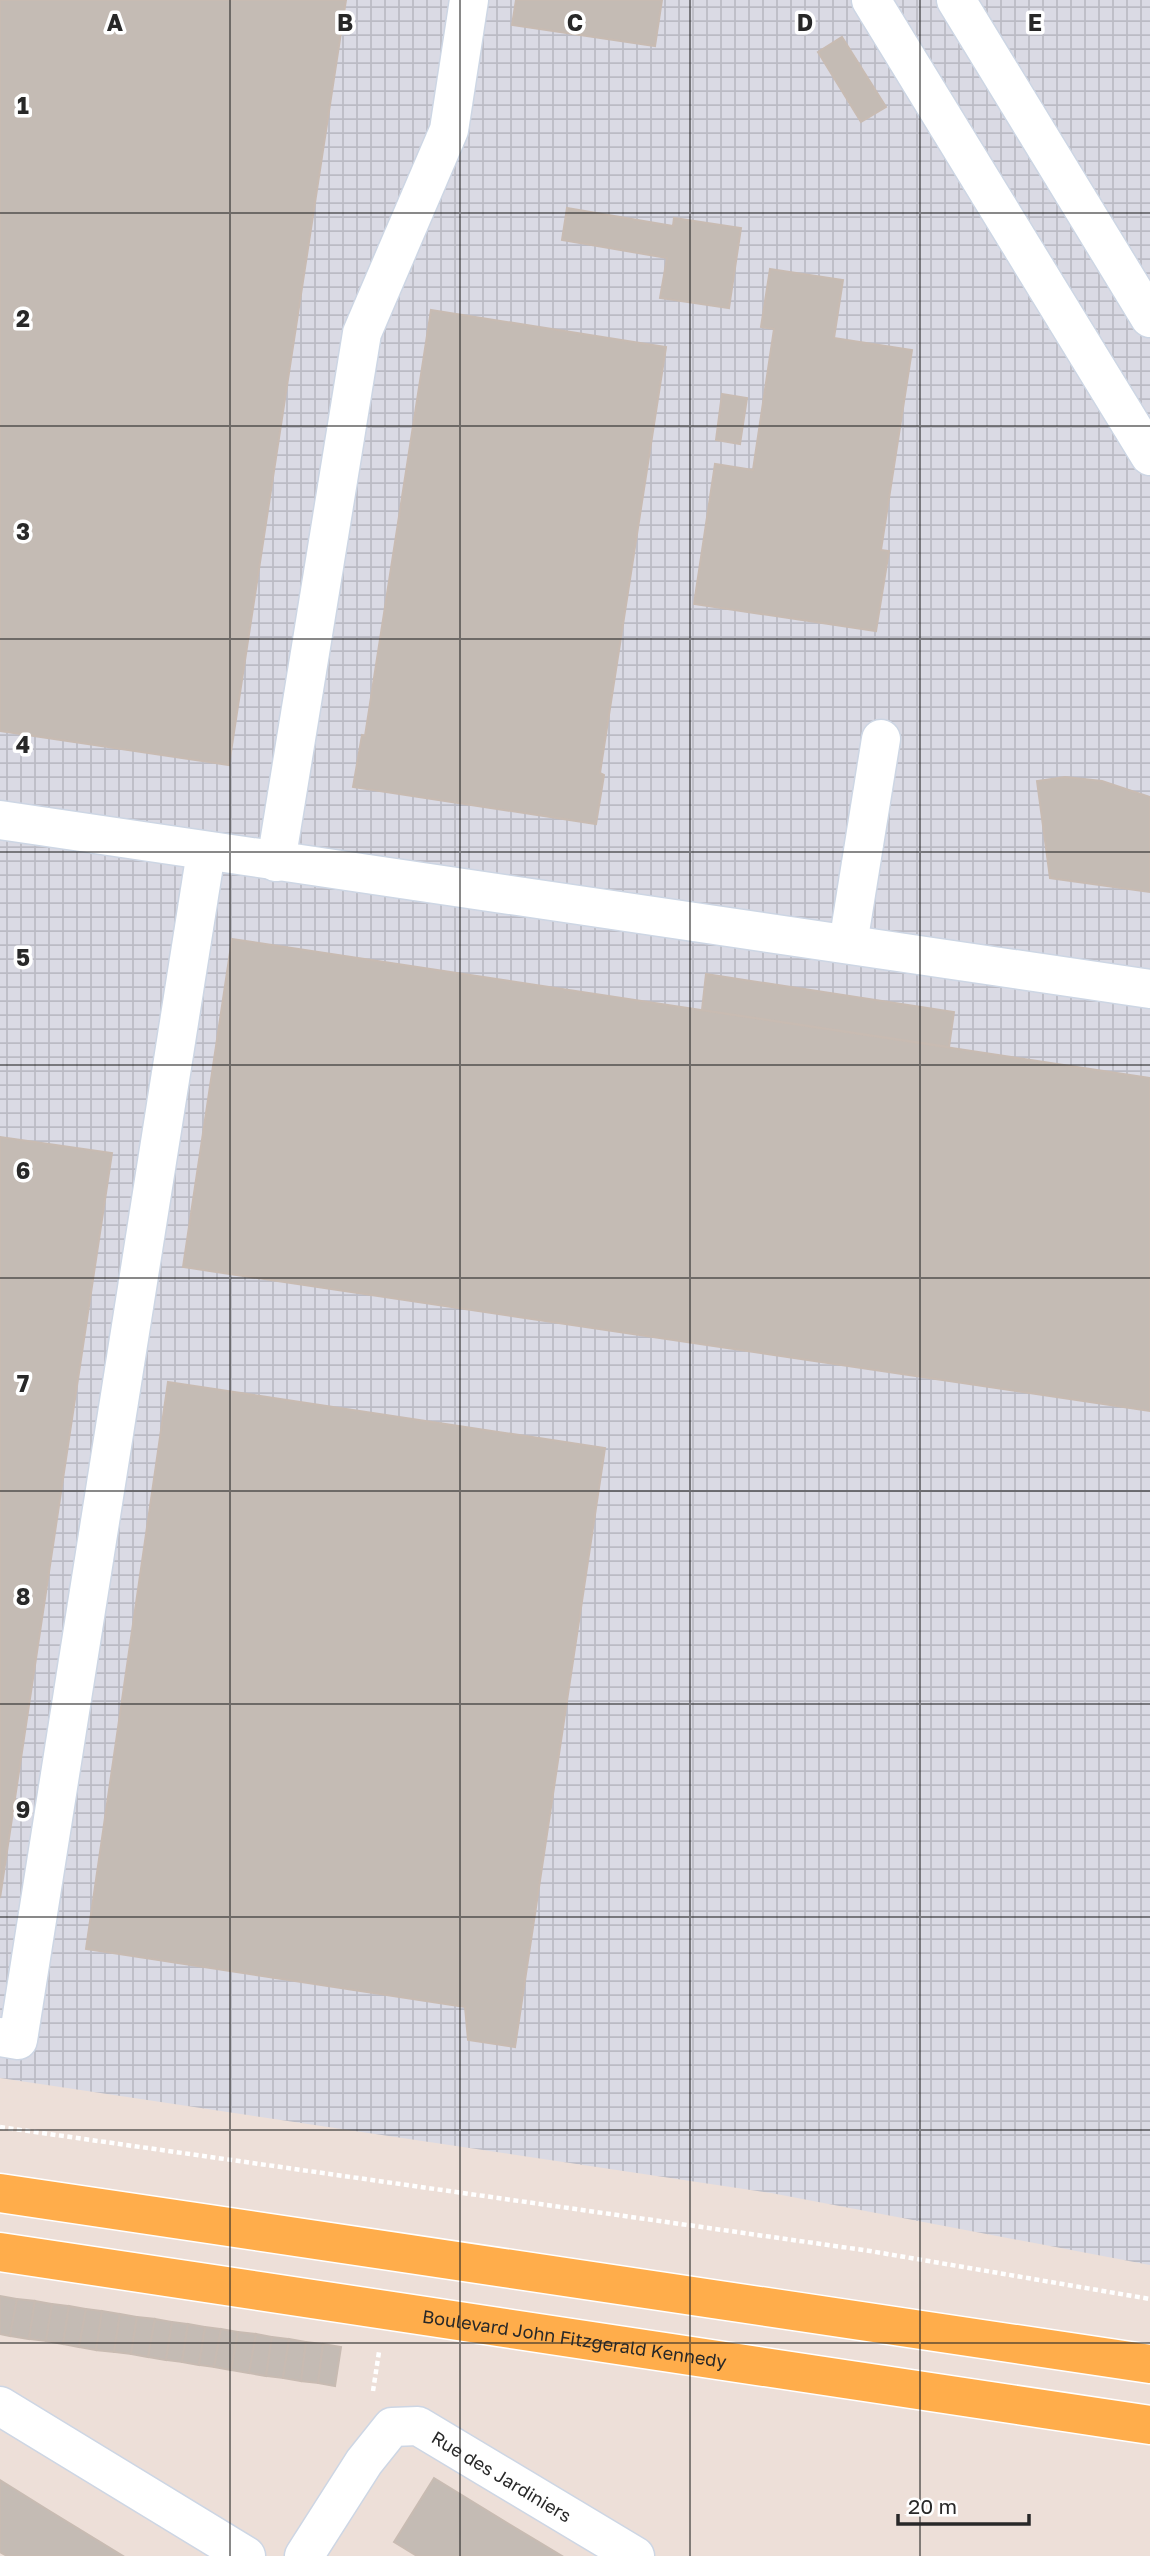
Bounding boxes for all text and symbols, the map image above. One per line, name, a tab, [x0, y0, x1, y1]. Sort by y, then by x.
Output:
text: A	[107, 8, 124, 36]
text: B	[337, 8, 353, 36]
text: C	[567, 8, 583, 36]
text: D	[797, 8, 813, 36]
text: E	[1028, 8, 1042, 36]
text: 1	[17, 91, 29, 119]
text: 2	[16, 304, 30, 332]
text: 3	[16, 517, 30, 545]
text: 4	[16, 730, 30, 758]
text: 5	[16, 943, 30, 971]
text: 6	[16, 1156, 30, 1184]
text: 7	[17, 1369, 29, 1397]
text: 8	[16, 1582, 30, 1610]
text: 9	[16, 1795, 30, 1823]
street label: Boulevard John Fitzgerald Kennedy	[421, 2305, 728, 2372]
street label: Rue des Jardiniers	[428, 2426, 576, 2527]
scale bar	[898, 2482, 1029, 2526]
text: 20 m	[908, 2493, 957, 2519]

